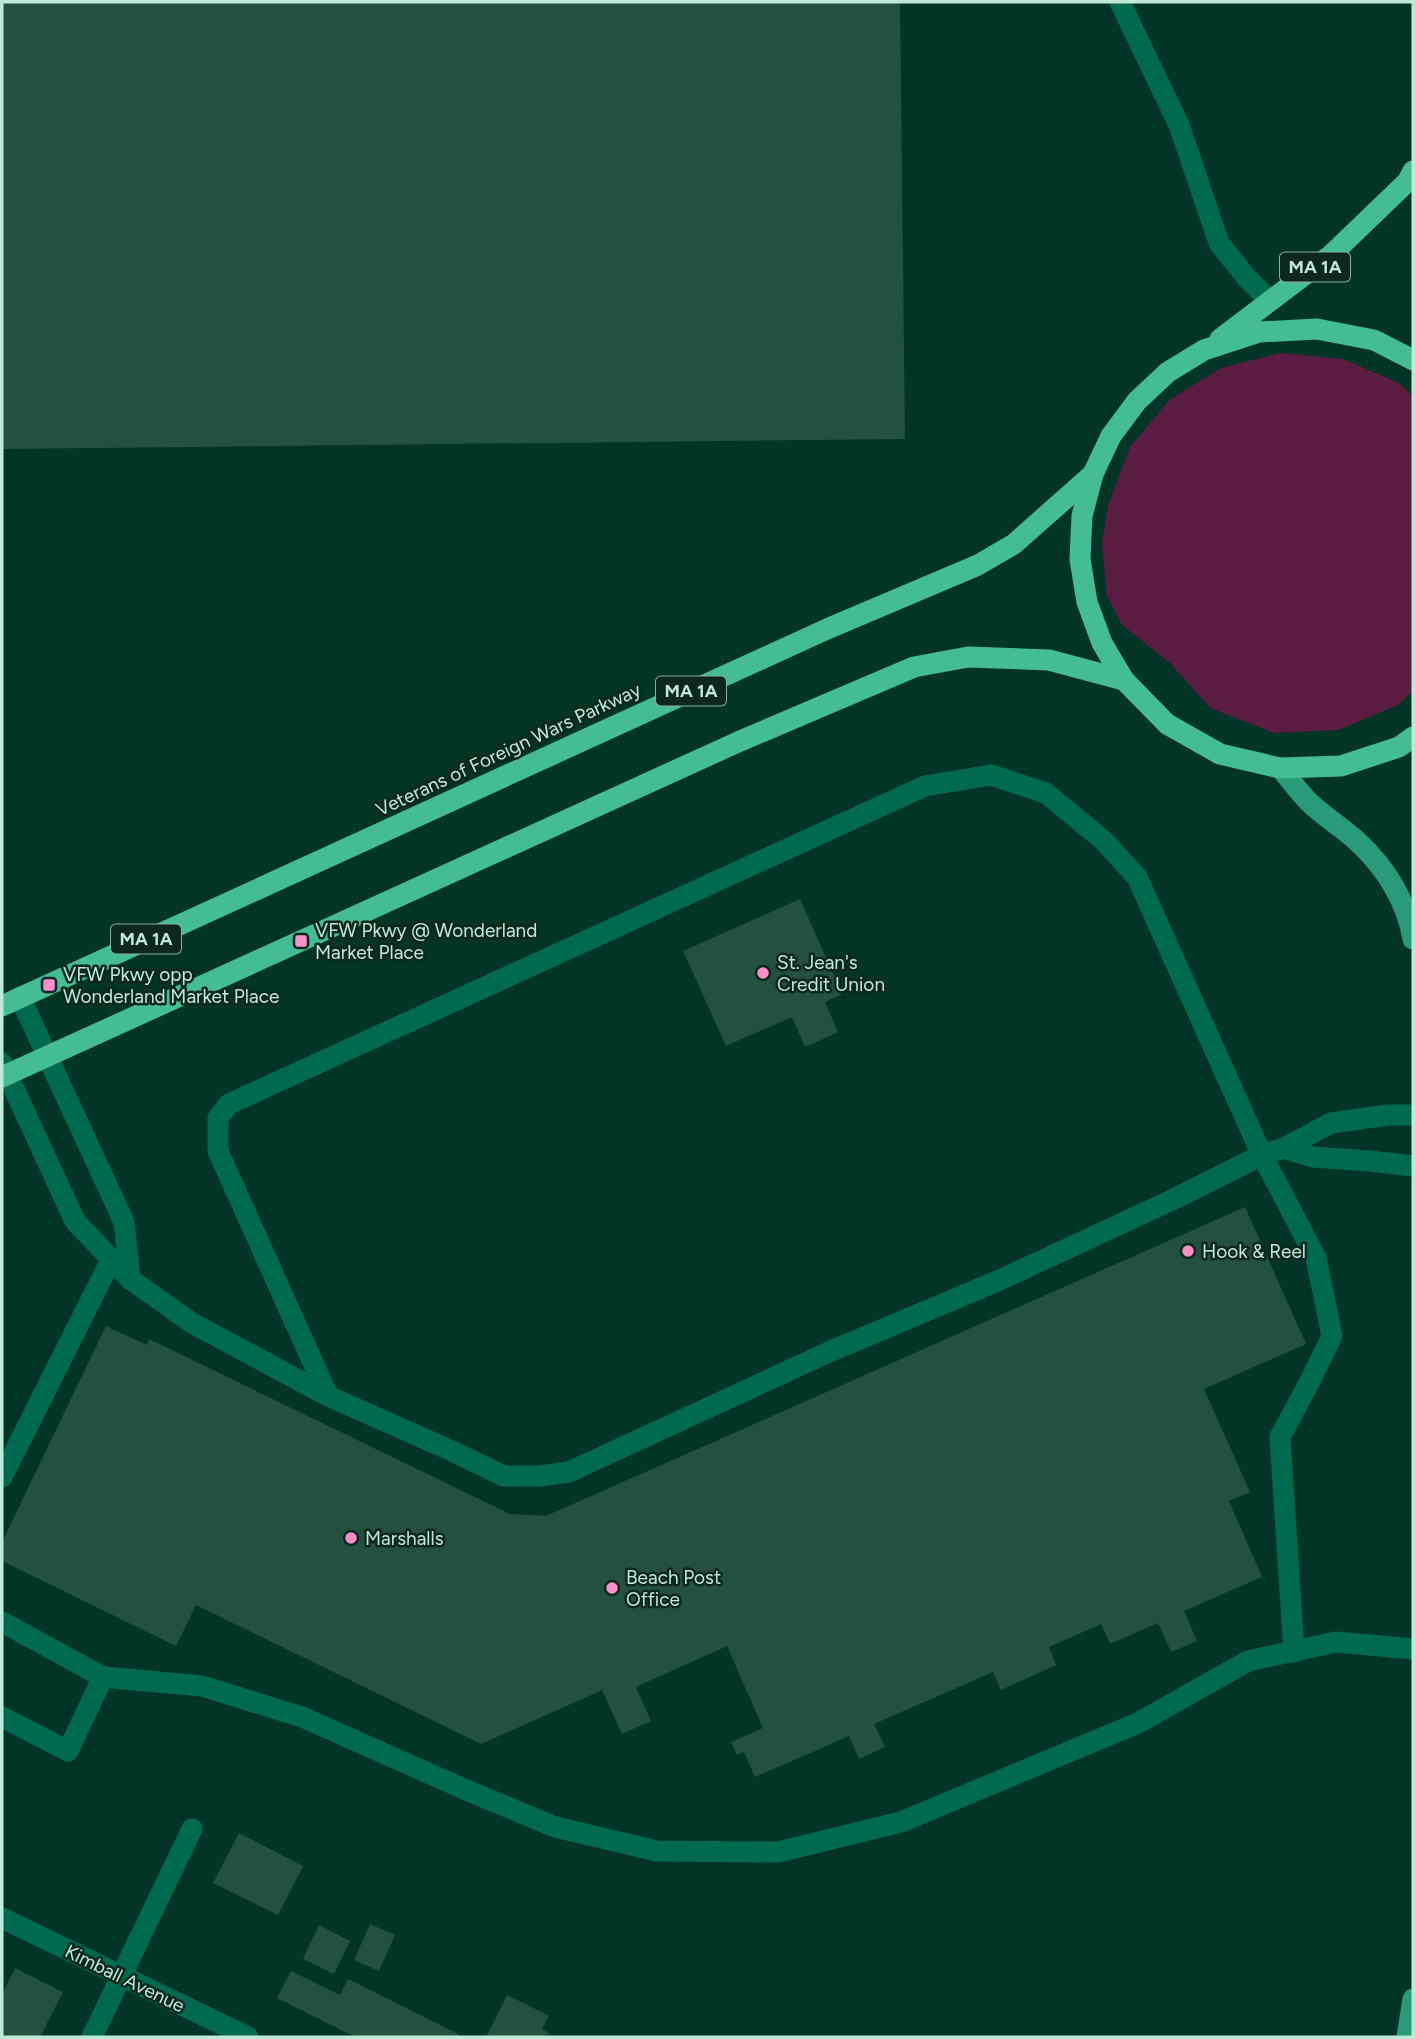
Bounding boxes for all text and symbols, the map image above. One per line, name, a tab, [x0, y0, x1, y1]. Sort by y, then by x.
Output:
road number: MA 1A	[1280, 253, 1350, 282]
road number: MA 1A	[656, 676, 726, 706]
street label: Veterans of Foreign Wars Parkway	[372, 678, 644, 821]
place label: VFW Pkwy @ Wonderland Market Place	[315, 919, 537, 964]
road number: MA 1A	[111, 924, 181, 954]
marker: VFW Pkwy @ Wonderland Market Place	[293, 933, 309, 949]
place label: St. Jean's Credit Union	[777, 951, 885, 996]
place label: VFW Pkwy opp Wonderland Market Place	[63, 963, 279, 1008]
marker: St. Jean's Credit Union	[755, 965, 771, 981]
marker: VFW Pkwy opp Wonderland Market Place	[41, 977, 57, 993]
place label: Hook & Reel	[1202, 1240, 1306, 1263]
marker: Hook & Reel	[1180, 1243, 1196, 1259]
place label: Marshalls	[365, 1527, 444, 1550]
marker: Marshalls	[343, 1530, 359, 1546]
place label: Beach Post Office	[626, 1566, 721, 1611]
marker: Beach Post Office	[604, 1580, 620, 1596]
street label: Kimball Avenue	[61, 1940, 188, 2017]

